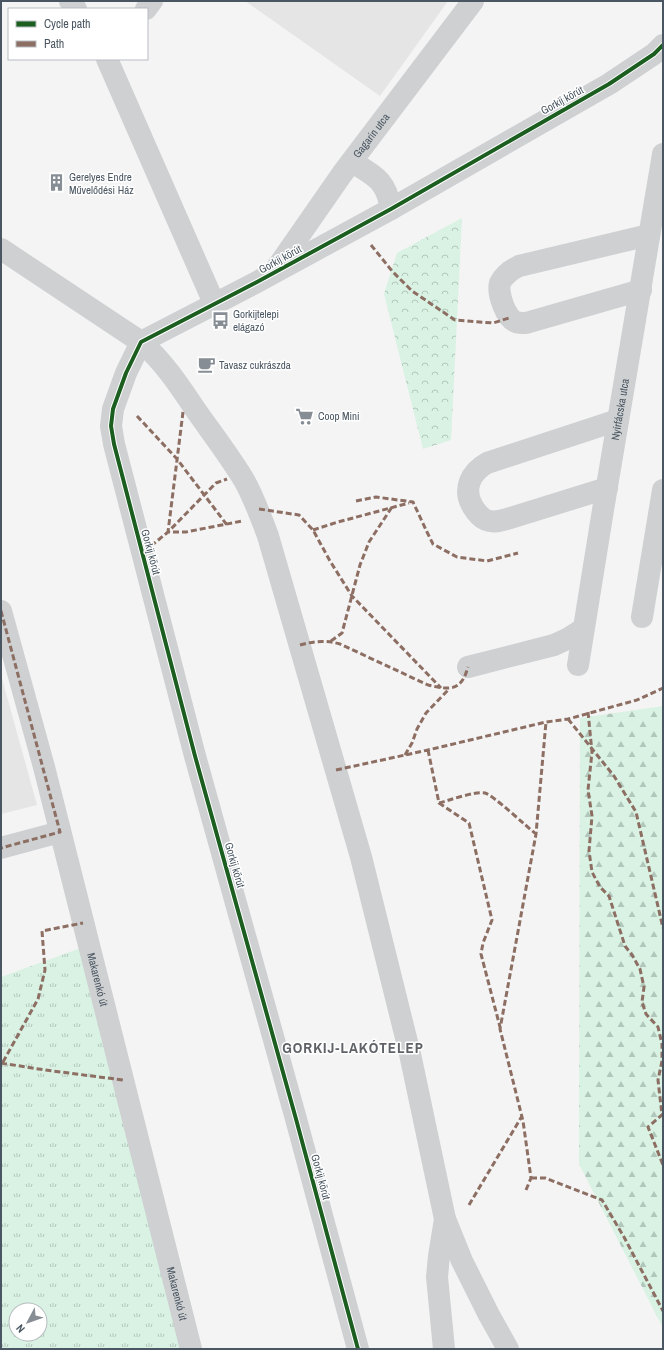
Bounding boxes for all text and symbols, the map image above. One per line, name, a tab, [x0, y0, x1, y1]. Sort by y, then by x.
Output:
legend	[8, 8, 148, 60]
text: Cycle path	[44, 16, 91, 32]
text: Path	[44, 36, 64, 52]
street label: Gorkij körút	[538, 82, 586, 117]
street label: Gagarin utca	[350, 110, 393, 161]
place label: Gerelyes Endre Művelődési Ház	[69, 170, 134, 197]
building icon: Gerelyes Endre Művelődési Ház	[46, 173, 66, 193]
street label: Gorkij körút	[256, 241, 304, 276]
place label: Gorkijtelepi elágazó	[233, 307, 279, 334]
bus stop icon: Gorkijtelepi elágazó	[210, 310, 230, 330]
cafe icon: Tavasz cukrászda	[196, 355, 216, 375]
place label: Tavasz cukrászda	[219, 358, 291, 372]
street label: Nyírfácska utca	[608, 378, 632, 441]
supermarket icon: Coop Mini	[295, 406, 315, 426]
place label: Coop Mini	[318, 409, 360, 423]
street label: Gorkij körút	[138, 528, 164, 577]
street label: Gorkij körút	[222, 841, 248, 890]
street label: Makarenkó út	[84, 951, 111, 1008]
district label: GORKIJ-LAKÓTELEP	[282, 1037, 424, 1058]
street label: Gorkij körút	[308, 1153, 334, 1202]
street label: Makarenkó út	[164, 1265, 191, 1322]
north arrow	[8, 1302, 48, 1342]
text: N	[13, 1322, 28, 1336]

